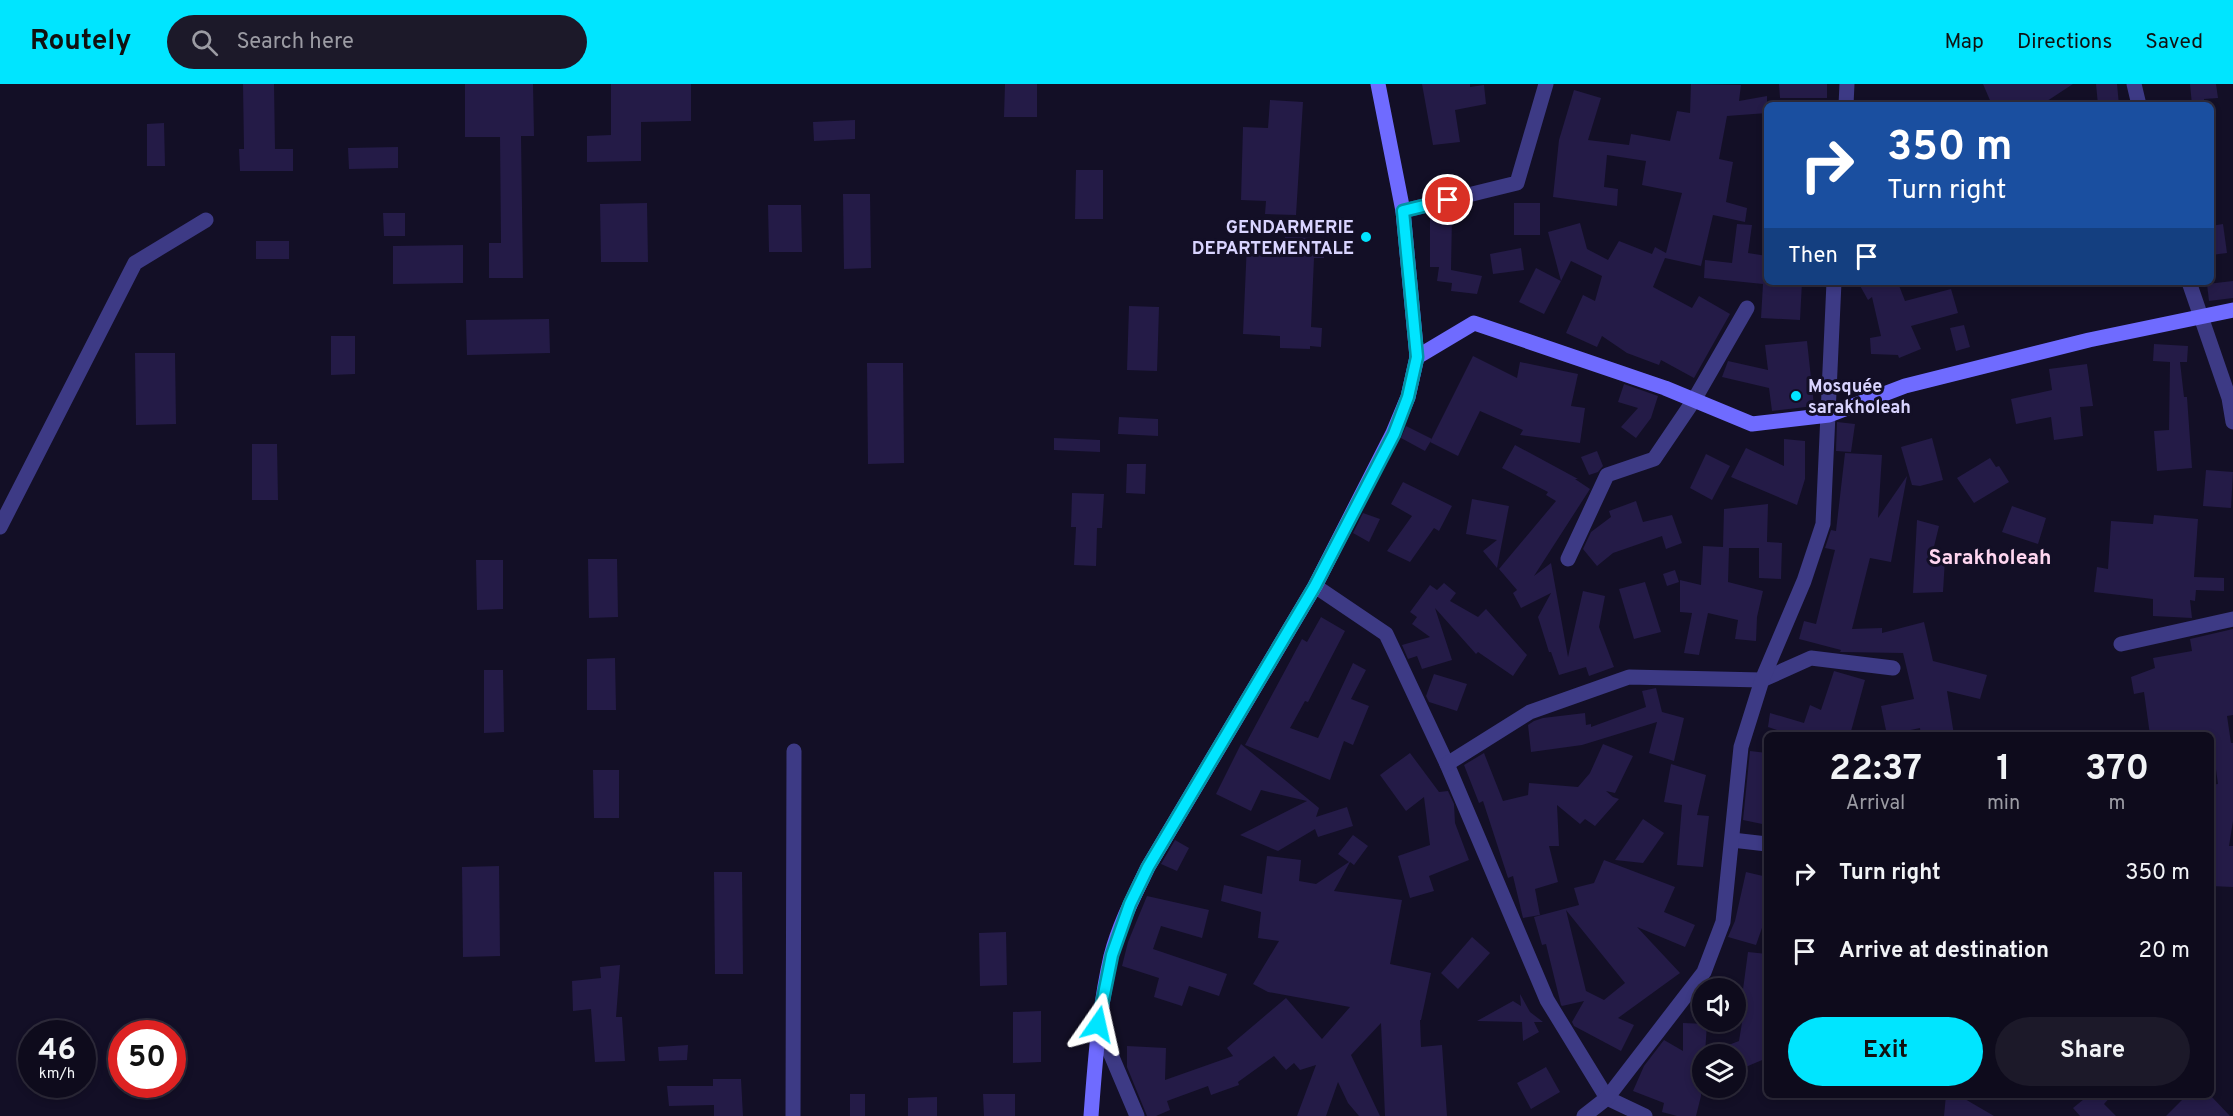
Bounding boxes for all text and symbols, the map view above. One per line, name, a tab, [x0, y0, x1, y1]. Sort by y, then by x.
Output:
search box	[167, 15, 587, 69]
text: Routely	[30, 24, 131, 60]
icon: search	[188, 26, 221, 59]
text: Search here	[236, 29, 354, 56]
text: Map	[1944, 29, 1984, 56]
text: Directions	[2017, 29, 2112, 56]
text: Saved	[2145, 29, 2203, 56]
text: 350 m	[1887, 122, 2013, 175]
icon: right	[1788, 126, 1866, 204]
pin	[1422, 174, 1473, 225]
text: Turn right	[1887, 174, 2006, 208]
icon: arrive	[1431, 183, 1464, 216]
place label: GENDARMERIE DEPARTEMENTALE	[1192, 217, 1354, 261]
marker: GENDARMERIE DEPARTEMENTALE	[1359, 230, 1373, 244]
icon: arrive	[1850, 240, 1883, 273]
text: Then	[1788, 243, 1838, 270]
place label: Mosquée sarakholeah	[1808, 376, 1911, 420]
marker: Mosquée sarakholeah	[1789, 389, 1803, 403]
district label: Sarakholeah	[1929, 545, 2051, 572]
text: 22:37	[1829, 747, 1922, 793]
text: 1	[1996, 747, 2011, 793]
text: 370	[2085, 747, 2149, 793]
text: Arrival	[1846, 791, 1905, 817]
text: min	[1987, 791, 2020, 817]
text: m	[2109, 791, 2126, 817]
icon: right	[1788, 857, 1821, 890]
text: Turn right	[1839, 860, 1941, 887]
text: 350 m	[2125, 860, 2190, 887]
icon: arrive	[1788, 935, 1821, 968]
text: Arrive at destination	[1839, 938, 2049, 965]
text: 20 m	[2139, 938, 2190, 965]
map controls	[1692, 978, 1746, 1098]
button: sound	[1692, 978, 1746, 1032]
position arrow	[1066, 992, 1130, 1056]
button: Exit	[1788, 1017, 1983, 1086]
button: Share	[1995, 1017, 2190, 1086]
speed limit sign: 50	[108, 1020, 186, 1098]
text: 46	[38, 1033, 76, 1070]
button: layers	[1692, 1044, 1746, 1098]
text: km/h	[39, 1065, 75, 1084]

